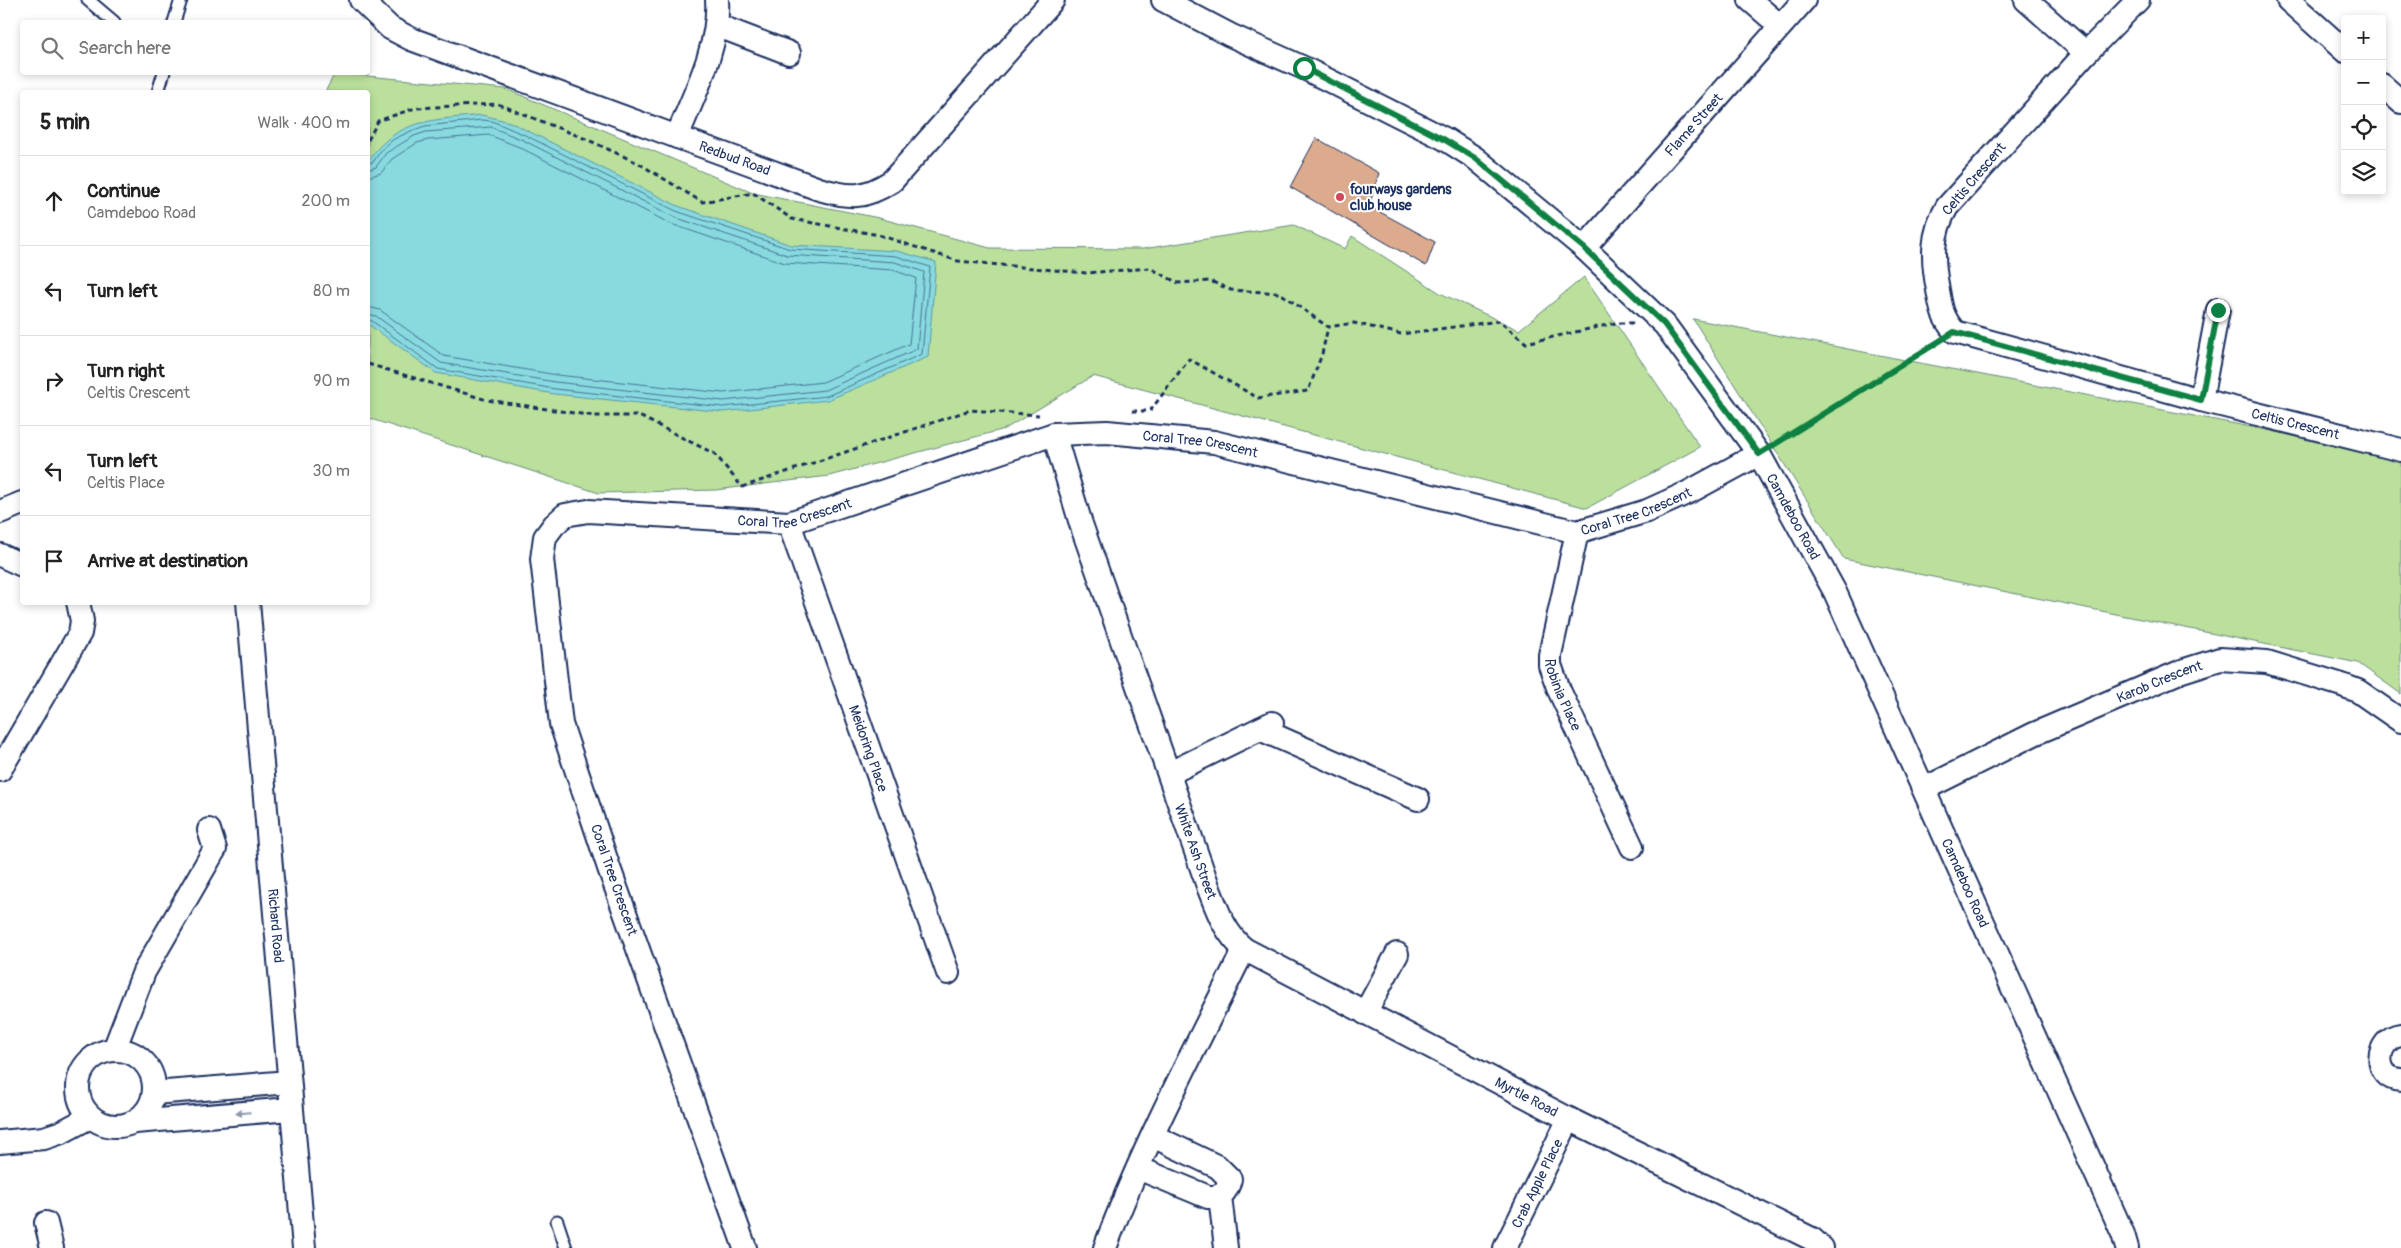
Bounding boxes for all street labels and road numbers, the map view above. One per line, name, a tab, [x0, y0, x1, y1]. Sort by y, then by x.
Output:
street label: Flame Street	[1661, 89, 1726, 160]
street label: Redbud Road	[697, 137, 773, 179]
street label: Celtis Crescent	[1939, 139, 2010, 219]
street label: Celtis Crescent	[2250, 404, 2342, 443]
street label: Coral Tree Crescent	[1142, 427, 1260, 461]
street label: Camdeboo Road	[1763, 471, 1824, 562]
street label: Coral Tree Crescent	[1579, 483, 1695, 539]
street label: Coral Tree Crescent	[737, 494, 854, 532]
street label: Karob Crescent	[2114, 657, 2205, 706]
street label: Robinia Place	[1542, 659, 1585, 733]
street label: Meidoring Place	[846, 703, 892, 794]
street label: White Ash Street	[1171, 802, 1221, 902]
street label: Coral Tree Crescent	[587, 822, 641, 938]
street label: Camdeboo Road	[1938, 836, 1993, 930]
street label: Richard Road	[264, 888, 288, 964]
street label: Myrtle Road	[1492, 1073, 1561, 1120]
street label: Crab Apple Place	[1508, 1136, 1566, 1231]

